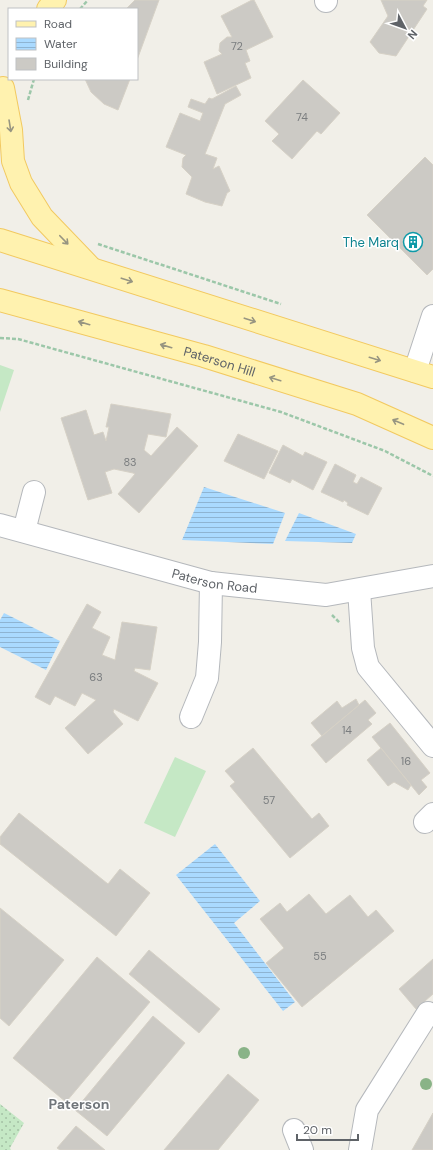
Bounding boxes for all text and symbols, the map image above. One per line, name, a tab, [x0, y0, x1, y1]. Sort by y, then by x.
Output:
legend	[8, 8, 138, 80]
north arrow	[385, 8, 425, 48]
text: Road	[44, 16, 72, 32]
text: N	[405, 27, 420, 42]
text: Water	[44, 36, 78, 52]
house number: 72	[231, 39, 243, 53]
text: Building	[44, 56, 88, 72]
house number: 74	[296, 110, 308, 124]
one-way arrow	[6, 120, 14, 133]
building icon: The Marq	[402, 231, 424, 253]
place label: The Marq	[343, 234, 399, 251]
one-way arrow	[59, 235, 69, 245]
one-way arrow	[121, 276, 133, 284]
one-way arrow	[244, 317, 256, 325]
one-way arrow	[78, 319, 91, 326]
one-way arrow	[160, 342, 173, 349]
street label: Paterson Hill	[182, 342, 258, 380]
one-way arrow	[368, 356, 381, 363]
one-way arrow	[269, 375, 282, 382]
one-way arrow	[392, 417, 404, 425]
house number: 83	[123, 455, 137, 469]
street label: Paterson Road	[170, 564, 258, 596]
house number: 63	[89, 670, 103, 684]
house number: 14	[342, 723, 352, 737]
house number: 16	[401, 754, 411, 768]
house number: 57	[263, 793, 275, 807]
house number: 55	[313, 949, 327, 963]
district label: Paterson	[49, 1095, 109, 1113]
scale bar	[297, 1116, 358, 1142]
text: 20 m	[303, 1122, 332, 1138]

